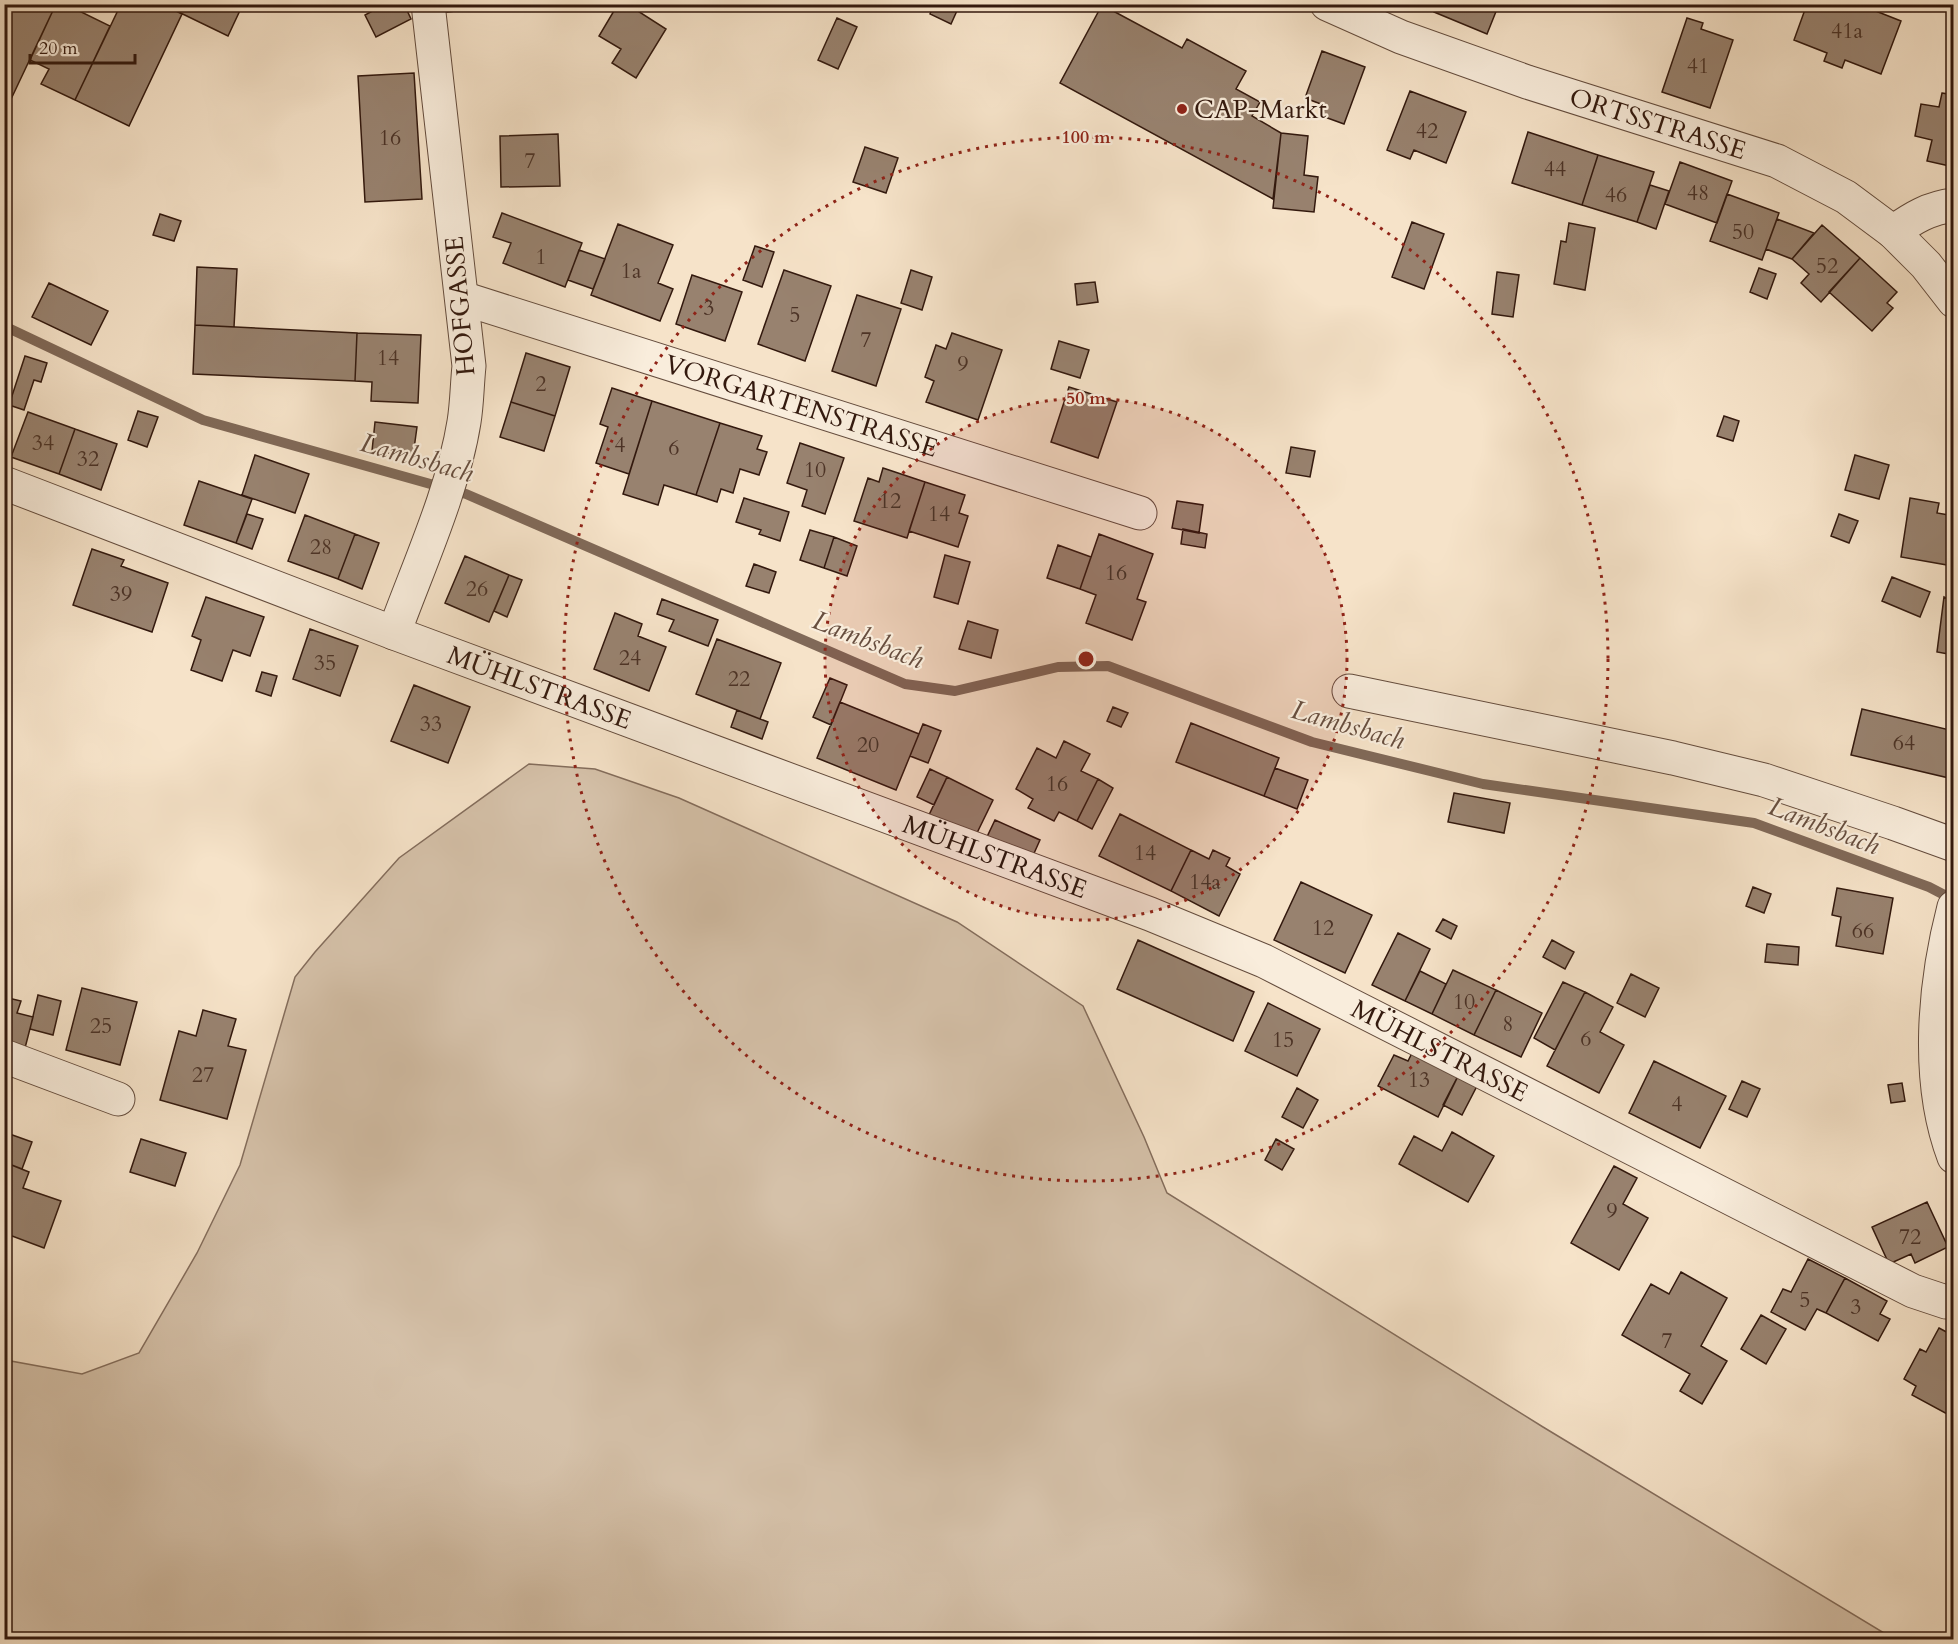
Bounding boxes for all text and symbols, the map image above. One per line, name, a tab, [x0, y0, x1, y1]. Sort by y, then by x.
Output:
house number: 41a	[1831, 16, 1864, 46]
scale bar	[30, 27, 135, 65]
text: 20 m	[39, 36, 78, 61]
house number: 41	[1687, 51, 1709, 81]
street label: ORTSSTRASSE	[1565, 79, 1750, 168]
place label: CAP-Markt	[1194, 92, 1327, 127]
marker: CAP-Markt	[1175, 102, 1189, 116]
house number: 42	[1416, 116, 1438, 146]
house number: 16	[379, 123, 401, 153]
text: 100 m	[1061, 125, 1111, 150]
house number: 7	[524, 146, 536, 176]
house number: 44	[1544, 154, 1566, 184]
house number: 48	[1687, 178, 1709, 208]
house number: 46	[1605, 180, 1627, 210]
house number: 50	[1732, 217, 1754, 247]
street label: HOFGASSE	[436, 235, 484, 377]
house number: 1	[535, 242, 547, 272]
house number: 52	[1816, 251, 1838, 281]
house number: 1a	[621, 256, 642, 286]
house number: 3	[703, 293, 715, 323]
house number: 5	[789, 300, 801, 330]
house number: 7	[860, 325, 872, 355]
house number: 14	[377, 343, 399, 373]
street label: VORGARTENSTRASSE	[660, 346, 942, 465]
house number: 9	[957, 349, 969, 379]
house number: 2	[535, 369, 547, 399]
text: 50 m	[1066, 386, 1106, 411]
water label: Lambsbach	[356, 424, 478, 492]
house number: 34	[32, 428, 54, 458]
house number: 4	[614, 430, 626, 460]
house number: 6	[668, 433, 680, 463]
house number: 32	[77, 444, 99, 474]
house number: 10	[804, 455, 826, 485]
house number: 12	[879, 486, 901, 516]
house number: 14	[928, 499, 950, 529]
house number: 28	[310, 532, 332, 562]
house number: 16	[1105, 558, 1127, 588]
house number: 26	[466, 574, 488, 604]
house number: 39	[110, 579, 132, 609]
water label: Lambsbach	[807, 602, 929, 678]
street label: MÜHLSTRASSE	[442, 637, 636, 737]
house number: 24	[619, 643, 641, 673]
house number: 35	[314, 648, 336, 678]
centre of rings	[1076, 649, 1096, 669]
house number: 22	[728, 664, 750, 694]
water label: Lambsbach	[1287, 691, 1409, 759]
house number: 33	[420, 709, 442, 739]
house number: 64	[1893, 728, 1915, 758]
house number: 20	[857, 730, 879, 760]
house number: 16	[1046, 769, 1068, 799]
water label: Lambsbach	[1763, 788, 1885, 864]
street label: MÜHLSTRASSE	[898, 806, 1092, 907]
house number: 14	[1134, 838, 1156, 868]
house number: 14a	[1189, 867, 1222, 897]
house number: 12	[1312, 913, 1334, 943]
house number: 66	[1852, 916, 1874, 946]
house number: 10	[1453, 987, 1475, 1017]
street label: MÜHLSTRASSE	[1346, 991, 1534, 1110]
house number: 8	[1502, 1009, 1514, 1039]
house number: 25	[90, 1011, 112, 1041]
house number: 6	[1580, 1024, 1592, 1054]
house number: 15	[1272, 1025, 1294, 1055]
house number: 27	[192, 1060, 214, 1090]
house number: 13	[1408, 1065, 1430, 1095]
house number: 4	[1671, 1089, 1683, 1119]
house number: 9	[1606, 1196, 1618, 1226]
house number: 72	[1899, 1222, 1921, 1252]
house number: 5	[1799, 1285, 1811, 1315]
house number: 3	[1850, 1292, 1862, 1322]
house number: 7	[1661, 1326, 1673, 1356]

